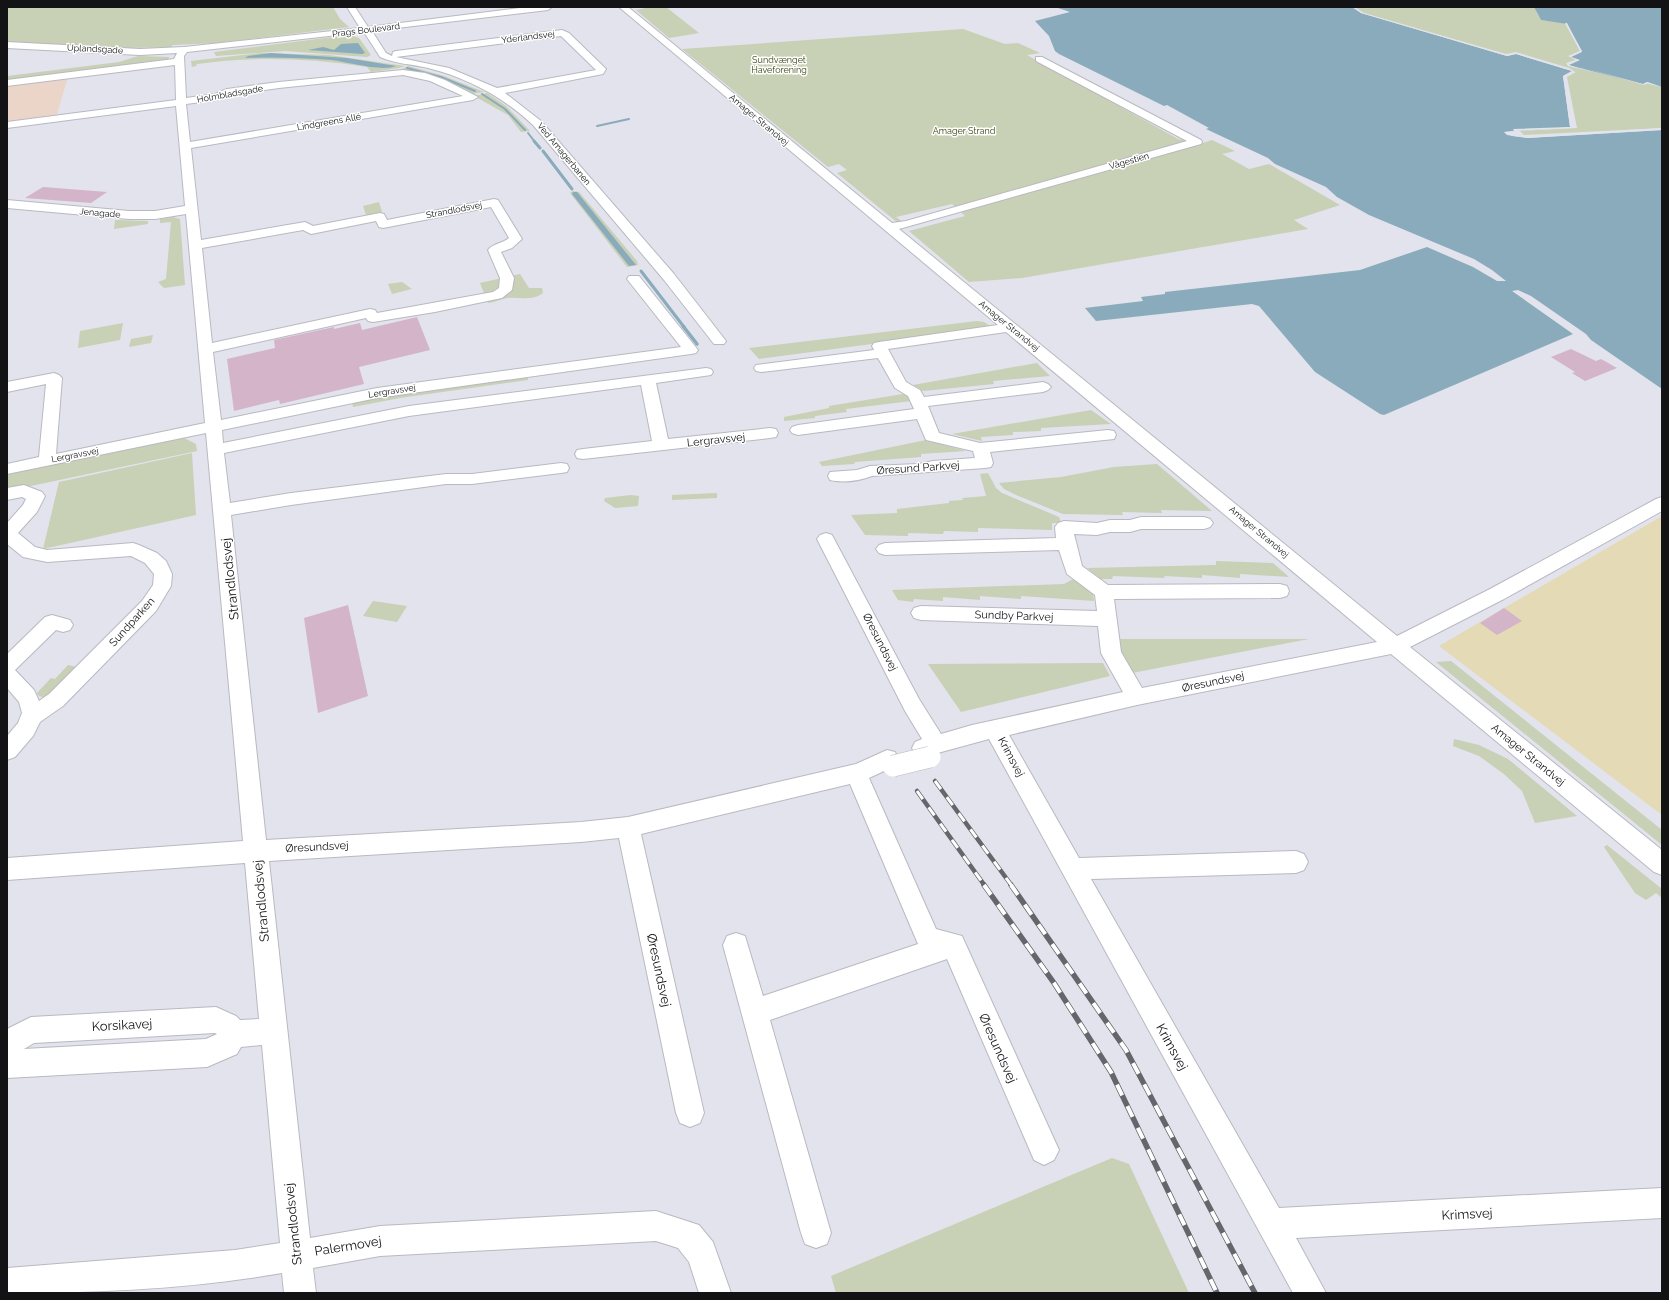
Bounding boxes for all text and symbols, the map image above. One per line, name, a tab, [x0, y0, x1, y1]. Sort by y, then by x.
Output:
street label: Prags Boulevard	[331, 21, 401, 39]
street label: Yderlandsvej	[501, 29, 555, 45]
street label: Uplandsgade	[67, 43, 124, 56]
park label: Sundvænget Haveforening	[751, 55, 807, 75]
street label: Holmbladsgade	[196, 83, 264, 105]
street label: Amager Strandvej	[727, 92, 791, 148]
street label: Lindgreens Allé	[296, 111, 363, 133]
street label: Ved Amagerbanen	[535, 121, 593, 187]
park label: Amager Strand	[933, 126, 996, 136]
street label: Vågestien	[1108, 151, 1150, 171]
street label: Strandlodsvej	[425, 200, 483, 220]
street label: Jenagade	[79, 206, 122, 220]
street label: Amager Strandvej	[977, 299, 1041, 353]
street label: Lergravsvej	[368, 382, 416, 400]
street label: Lergravsvej	[686, 430, 746, 450]
street label: Lergravsvej	[51, 446, 99, 464]
street label: Øresund Parkvej	[876, 459, 960, 477]
street label: Amager Strandvej	[1227, 504, 1291, 560]
street label: Strandlodsvej	[218, 537, 242, 621]
street label: Sundparken	[107, 595, 157, 649]
street label: Sundby Parkvej	[975, 608, 1053, 624]
street label: Øresundsvej	[860, 611, 900, 673]
street label: Øresundsvej	[1181, 669, 1245, 695]
street label: Amager Strandvej	[1488, 721, 1568, 789]
street label: Krimsvej	[995, 735, 1027, 779]
street label: Øresundsvej	[285, 839, 349, 855]
street label: Strandlodsvej	[250, 859, 272, 943]
street label: Øresundsvej	[644, 932, 674, 1008]
street label: Øresundsvej	[976, 1011, 1020, 1085]
street label: Korsikavej	[91, 1016, 153, 1034]
street label: Krimsvej	[1153, 1021, 1191, 1073]
street label: Strandlodsvej	[281, 1182, 305, 1266]
street label: Krimsvej	[1441, 1205, 1493, 1223]
street label: Palermovej	[313, 1233, 383, 1259]

